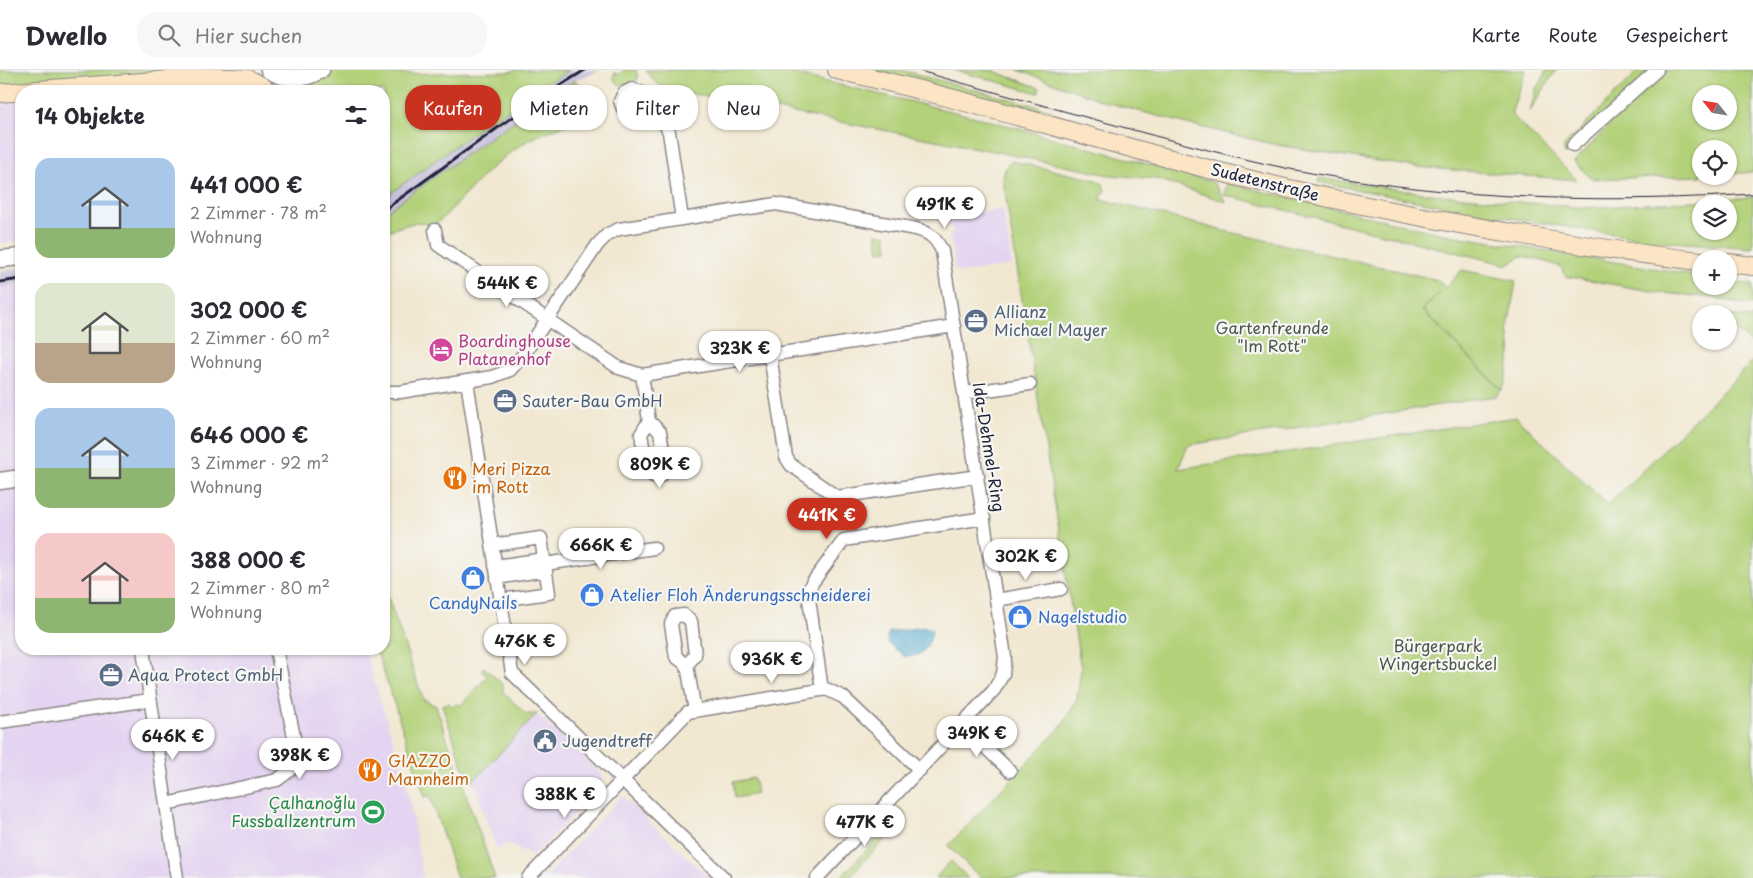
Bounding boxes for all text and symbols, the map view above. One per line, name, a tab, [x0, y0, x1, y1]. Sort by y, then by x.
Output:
search box	[137, 12, 487, 57]
text: Dwello	[25, 17, 107, 53]
icon: search	[155, 21, 183, 49]
text: Hier suchen	[195, 21, 302, 49]
text: Karte	[1472, 21, 1520, 48]
text: Route	[1548, 21, 1598, 48]
text: Gespeichert	[1626, 21, 1728, 48]
chip: Kaufen	[405, 85, 501, 130]
chip: Mieten	[511, 85, 607, 130]
chip: Filter	[617, 85, 698, 130]
chip: Neu	[708, 85, 779, 130]
north arrow	[1692, 85, 1738, 130]
map controls	[1692, 85, 1737, 350]
text: 14 Objekte	[35, 99, 145, 131]
icon: filters	[342, 101, 370, 129]
button: locate	[1692, 140, 1737, 185]
street label: Sudetenstraße	[1209, 156, 1322, 206]
text: 441 000 €	[190, 168, 303, 200]
icon: home	[75, 178, 135, 238]
pin: 491K €	[904, 186, 986, 229]
text: 491K €	[916, 191, 974, 215]
button: layers	[1692, 195, 1737, 240]
text: 2 Zimmer · 78 m²	[190, 200, 327, 224]
text: Wohnung	[190, 224, 262, 248]
button: +	[1692, 250, 1737, 295]
pin: 544K €	[466, 266, 548, 308]
text: 544K €	[476, 270, 538, 294]
text: 302 000 €	[190, 293, 307, 325]
place label: Allianz Michael Mayer	[994, 299, 1107, 341]
icon: home	[75, 303, 135, 363]
button: −	[1692, 305, 1737, 350]
office icon: Allianz Michael Mayer	[963, 308, 989, 334]
park label: Gartenfreunde "Im Rott"	[1215, 315, 1329, 357]
text: 2 Zimmer · 60 m²	[190, 325, 330, 349]
place label: Boardinghouse Platanenhof	[458, 328, 571, 370]
pin: 323K €	[699, 330, 781, 373]
text: 323K €	[710, 335, 770, 359]
hotel icon: Boardinghouse Platanenhof	[428, 337, 454, 363]
text: Wohnung	[190, 349, 262, 373]
street label: Ida-Dehmel-Ring	[968, 380, 1012, 513]
office icon: Sauter-Bau GmbH	[492, 388, 518, 414]
place label: Sauter-Bau GmbH	[522, 388, 663, 412]
text: 646 000 €	[190, 418, 308, 450]
icon: home	[75, 428, 135, 488]
pin: 809K €	[619, 446, 701, 489]
text: 3 Zimmer · 92 m²	[190, 450, 329, 474]
text: 809K €	[630, 451, 690, 475]
place label: Meri Pizza im Rott	[472, 456, 550, 498]
restaurant icon: Meri Pizza im Rott	[442, 465, 468, 491]
text: Wohnung	[190, 474, 262, 498]
pin: 441K €	[786, 498, 868, 540]
text: 441K €	[798, 502, 856, 526]
pin: 666K €	[560, 528, 642, 570]
text: 666K €	[570, 532, 632, 556]
pin: 302K €	[985, 538, 1067, 581]
text: 388 000 €	[190, 543, 306, 575]
text: 302K €	[995, 543, 1057, 567]
icon: home	[75, 553, 135, 613]
shop icon: CandyNails	[460, 565, 486, 591]
text: 2 Zimmer · 80 m²	[190, 575, 330, 599]
shop icon: Atelier Floh Änderungsschneiderei	[579, 582, 605, 608]
place label: Atelier Floh Änderungsschneiderei	[610, 582, 871, 606]
place label: CandyNails	[429, 590, 517, 614]
text: Wohnung	[190, 599, 262, 623]
shop icon: Nagelstudio	[1007, 604, 1033, 630]
place label: Nagelstudio	[1038, 604, 1127, 628]
pin: 476K €	[484, 624, 566, 666]
text: 476K €	[495, 628, 555, 652]
park label: Bürgerpark Wingertsbuckel	[1379, 633, 1497, 675]
pin: 936K €	[731, 642, 813, 684]
text: 936K €	[741, 646, 803, 670]
office icon: Aqua Protect GmbH	[98, 662, 124, 688]
place label: Aqua Protect GmbH	[128, 662, 283, 686]
pin: 349K €	[936, 716, 1018, 758]
pin: 646K €	[132, 718, 214, 761]
text: 349K €	[947, 720, 1007, 744]
text: 646K €	[142, 723, 204, 747]
public building icon: Jugendtreff	[532, 728, 558, 754]
place label: Jugendtreff	[562, 728, 653, 752]
pin: 398K €	[259, 738, 341, 780]
text: 398K €	[270, 742, 330, 766]
place label: GIAZZO Mannheim	[388, 748, 469, 790]
restaurant icon: GIAZZO Mannheim	[357, 757, 383, 783]
pin: 388K €	[524, 776, 606, 819]
text: 388K €	[535, 781, 595, 805]
place label: Çalhanoğlu Fussballzentrum	[231, 790, 356, 832]
sports icon: Çalhanoğlu Fussballzentrum	[360, 799, 386, 825]
pin: 477K €	[824, 804, 906, 847]
text: 477K €	[836, 809, 894, 833]

